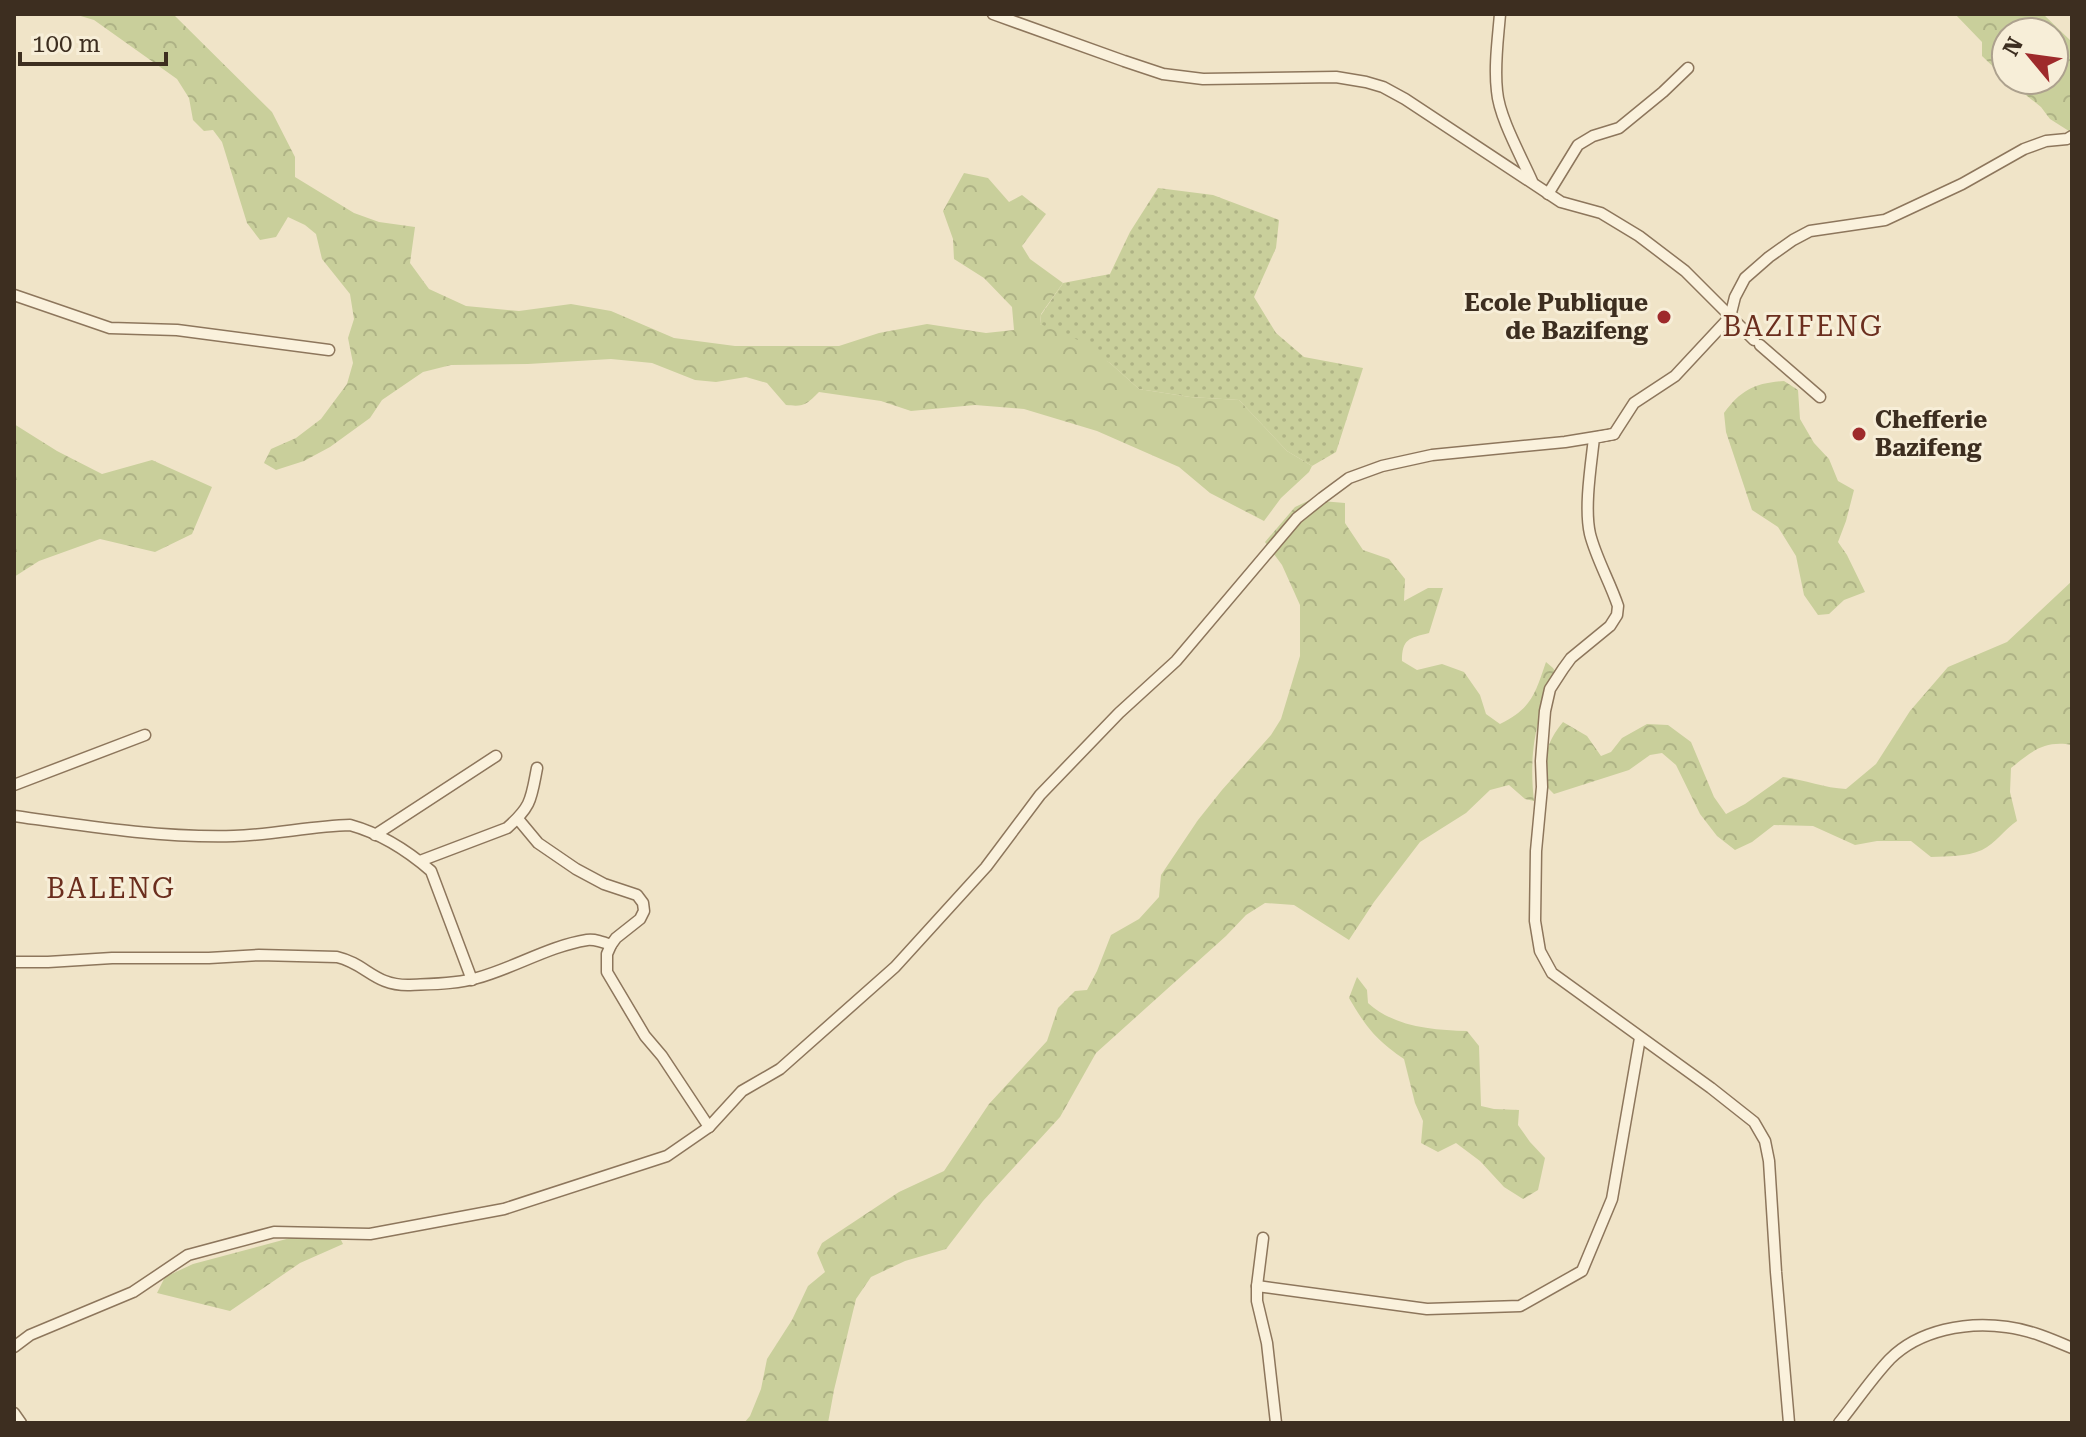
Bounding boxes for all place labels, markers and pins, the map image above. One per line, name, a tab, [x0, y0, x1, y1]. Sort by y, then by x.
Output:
place label: Ecole Publique de Bazifeng	[1464, 289, 1648, 345]
marker: Ecole Publique de Bazifeng	[1655, 308, 1673, 326]
place label: Chefferie Bazifeng	[1875, 406, 1987, 462]
marker: Chefferie Bazifeng	[1850, 425, 1868, 443]

